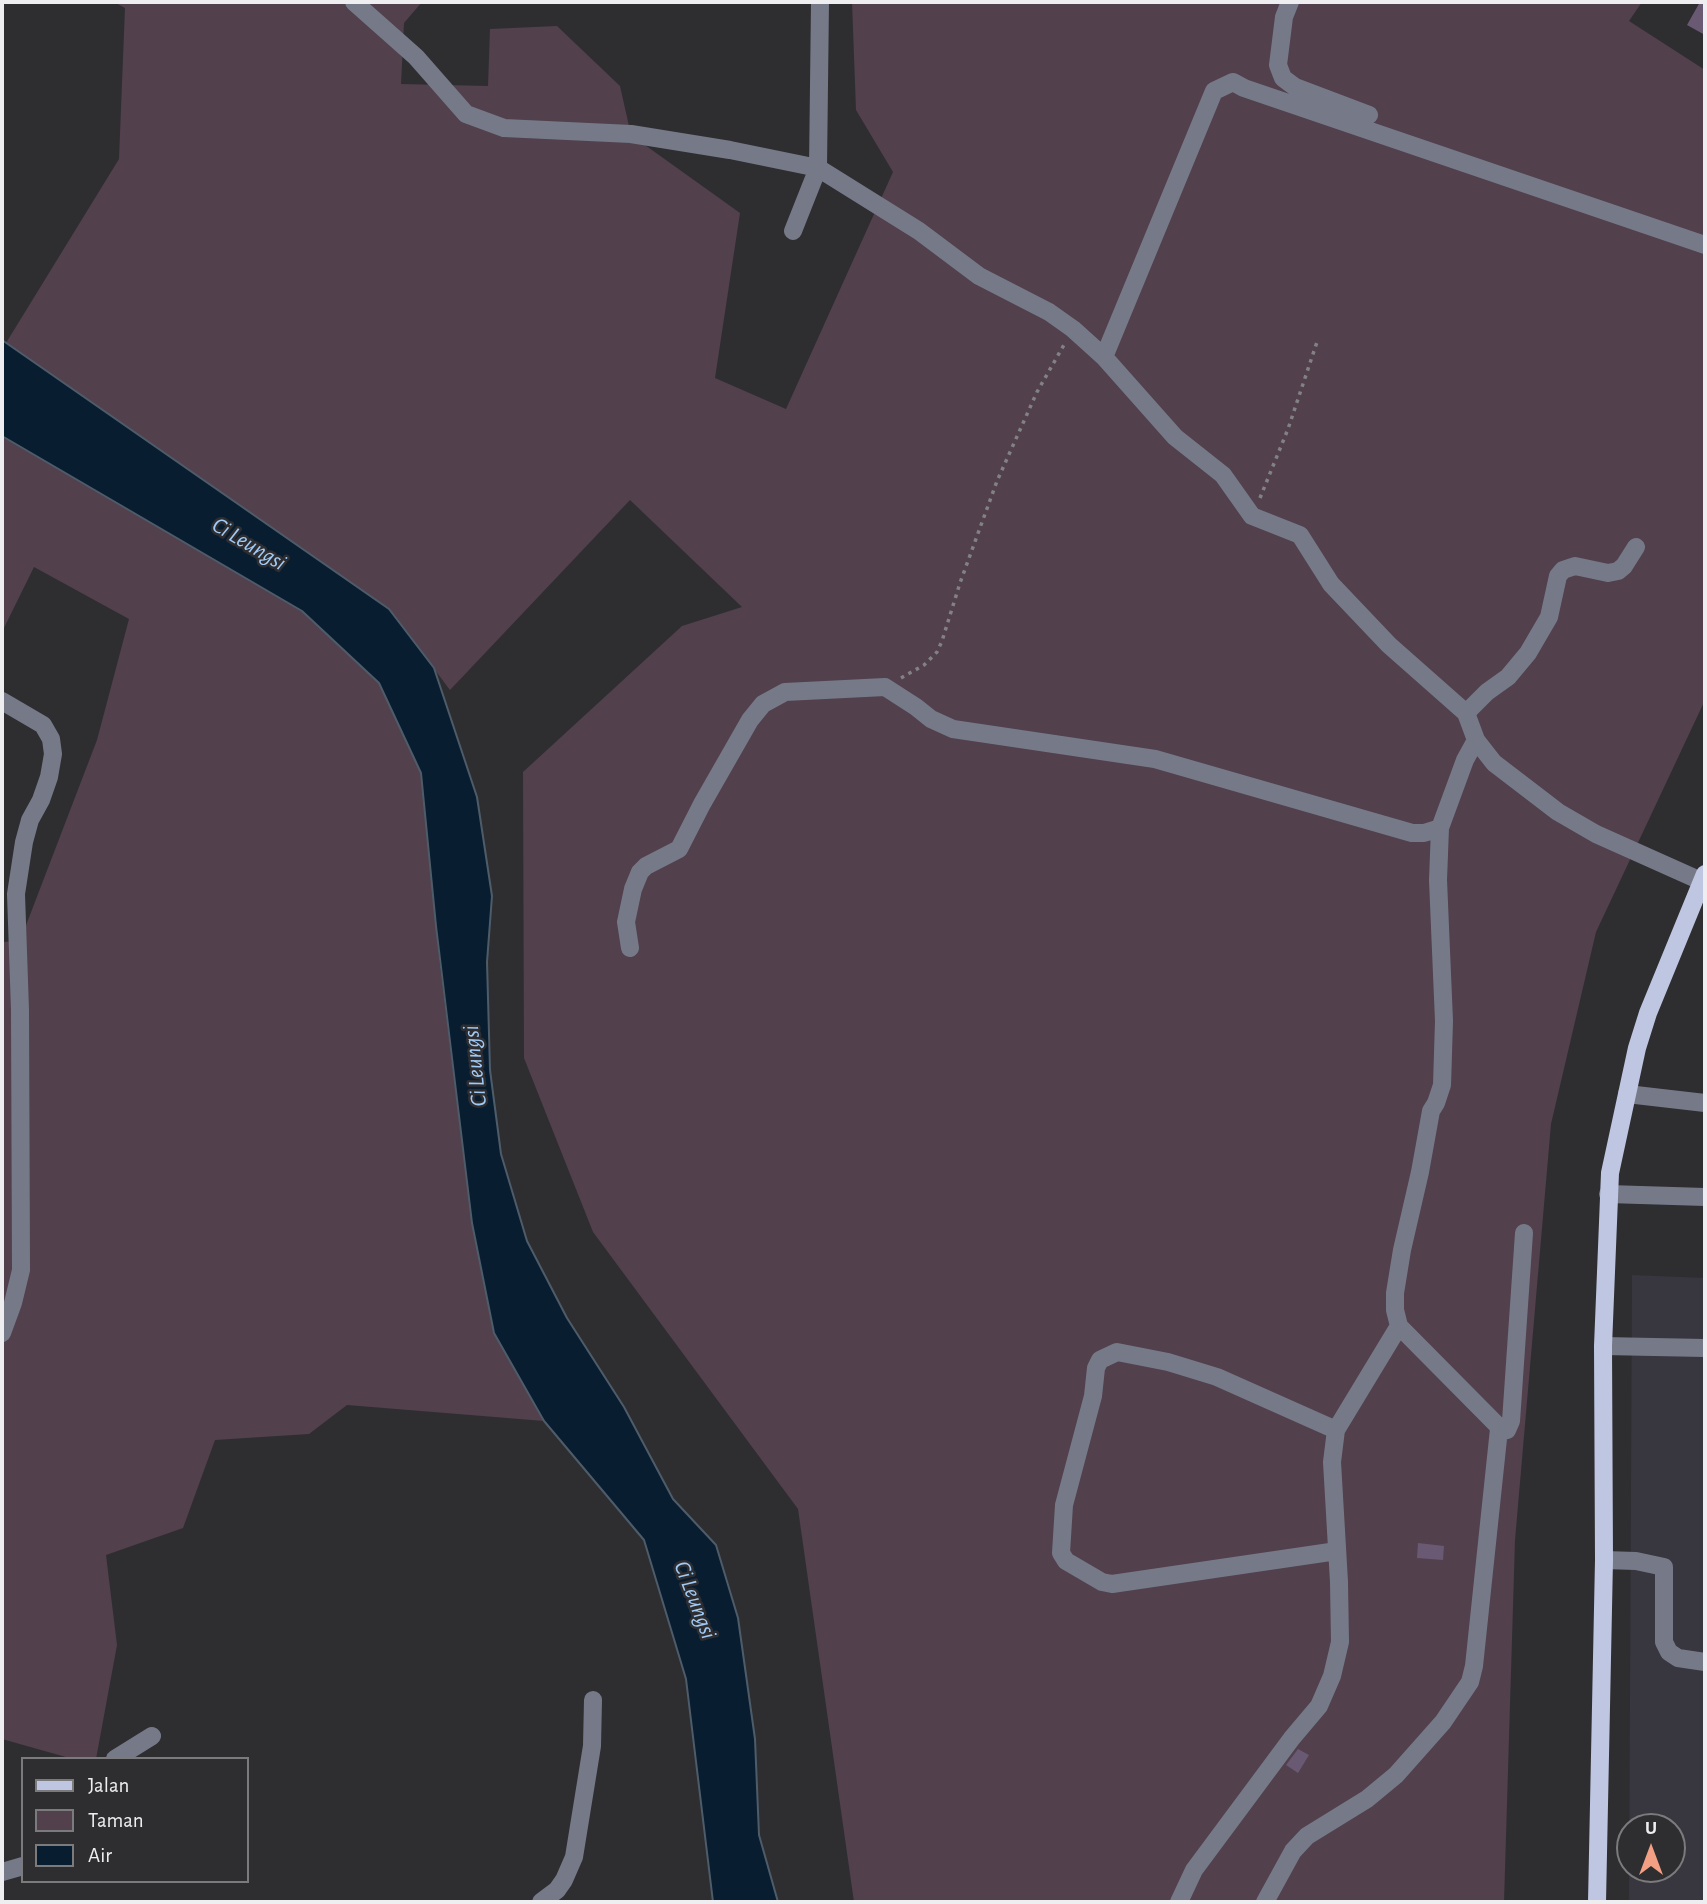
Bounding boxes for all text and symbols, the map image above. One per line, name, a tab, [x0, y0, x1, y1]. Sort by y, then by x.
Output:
water label: Ci Leungsi	[207, 511, 291, 577]
water label: Ci Leungsi	[457, 1024, 493, 1108]
water label: Ci Leungsi	[668, 1557, 722, 1643]
legend	[21, 1757, 248, 1883]
text: Jalan	[88, 1775, 129, 1796]
text: Taman	[88, 1810, 144, 1831]
north arrow	[1616, 1813, 1686, 1883]
text: U	[1645, 1819, 1657, 1838]
text: Air	[88, 1845, 112, 1866]

